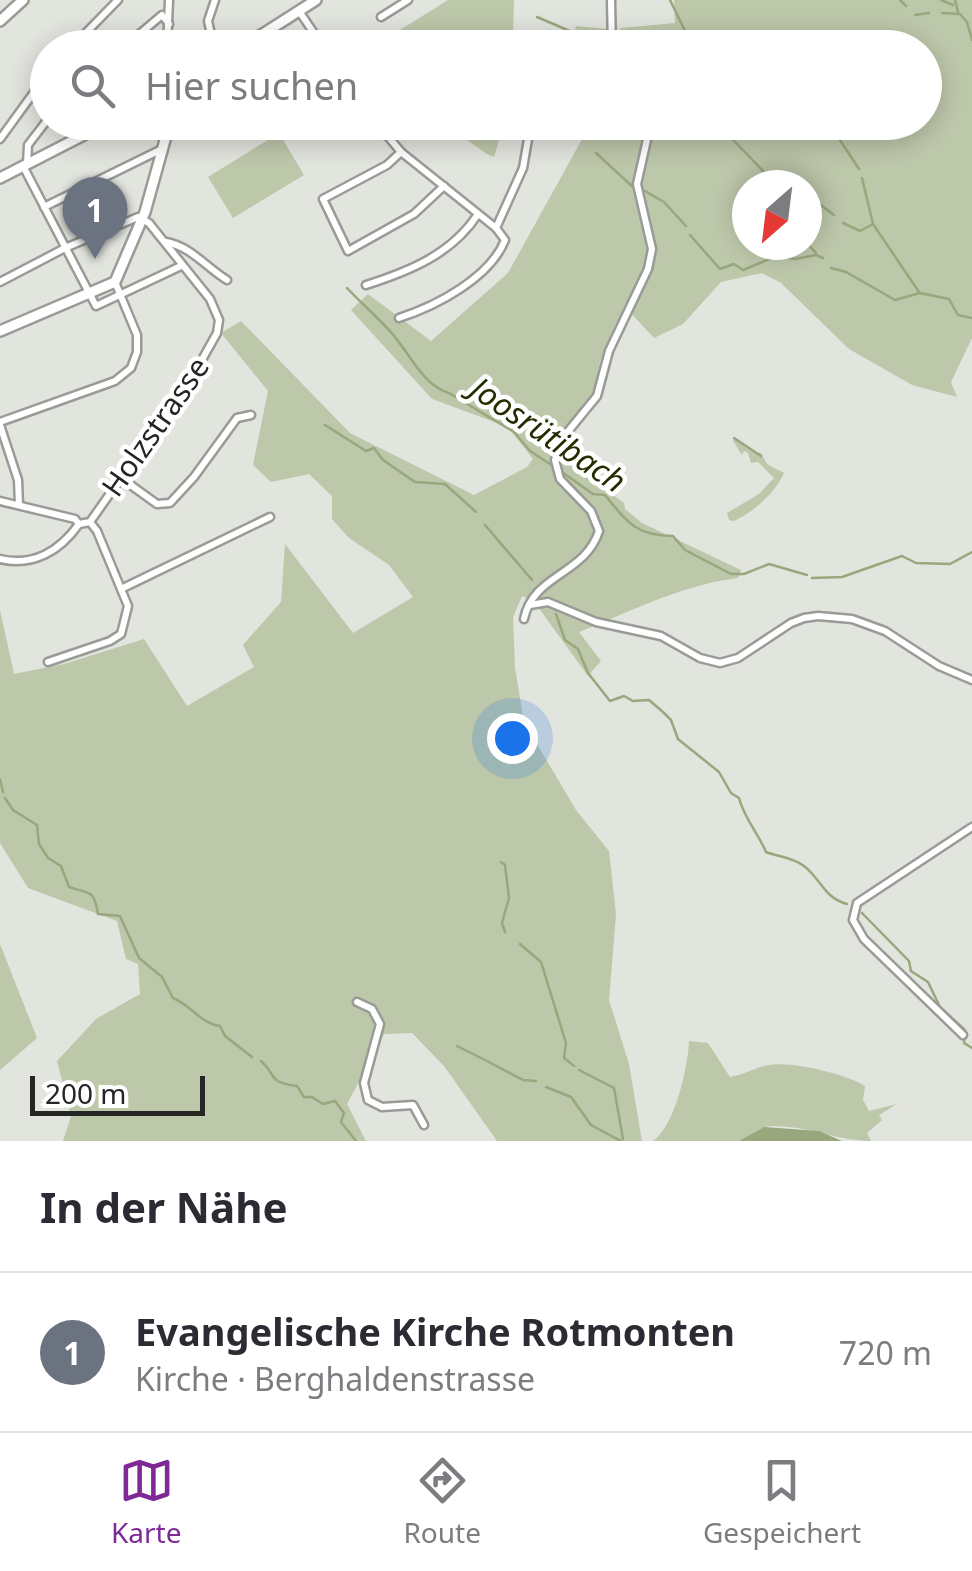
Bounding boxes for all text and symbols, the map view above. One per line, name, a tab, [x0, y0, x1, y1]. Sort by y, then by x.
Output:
search box	[30, 30, 942, 140]
icon: search	[65, 58, 120, 113]
text: Hier suchen	[145, 59, 358, 111]
north arrow	[732, 170, 822, 260]
pin: 1	[62, 176, 128, 259]
street label: Holzstrasse	[92, 348, 218, 504]
water label: Joosrütibach	[459, 363, 635, 501]
your location	[487, 713, 538, 764]
scale bar	[30, 1071, 205, 1116]
text: 200 m	[45, 1074, 127, 1112]
text: In der Nähe	[40, 1178, 288, 1235]
text: Evangelische Kirche Rotmonten	[135, 1305, 735, 1357]
text: 1	[63, 1331, 82, 1374]
text: 720 m	[839, 1331, 932, 1374]
text: Kirche · Berghaldenstrasse	[135, 1357, 535, 1400]
tab: Karte	[111, 1453, 181, 1551]
tab: Route	[403, 1453, 481, 1551]
tab: Gespeichert	[703, 1453, 861, 1551]

